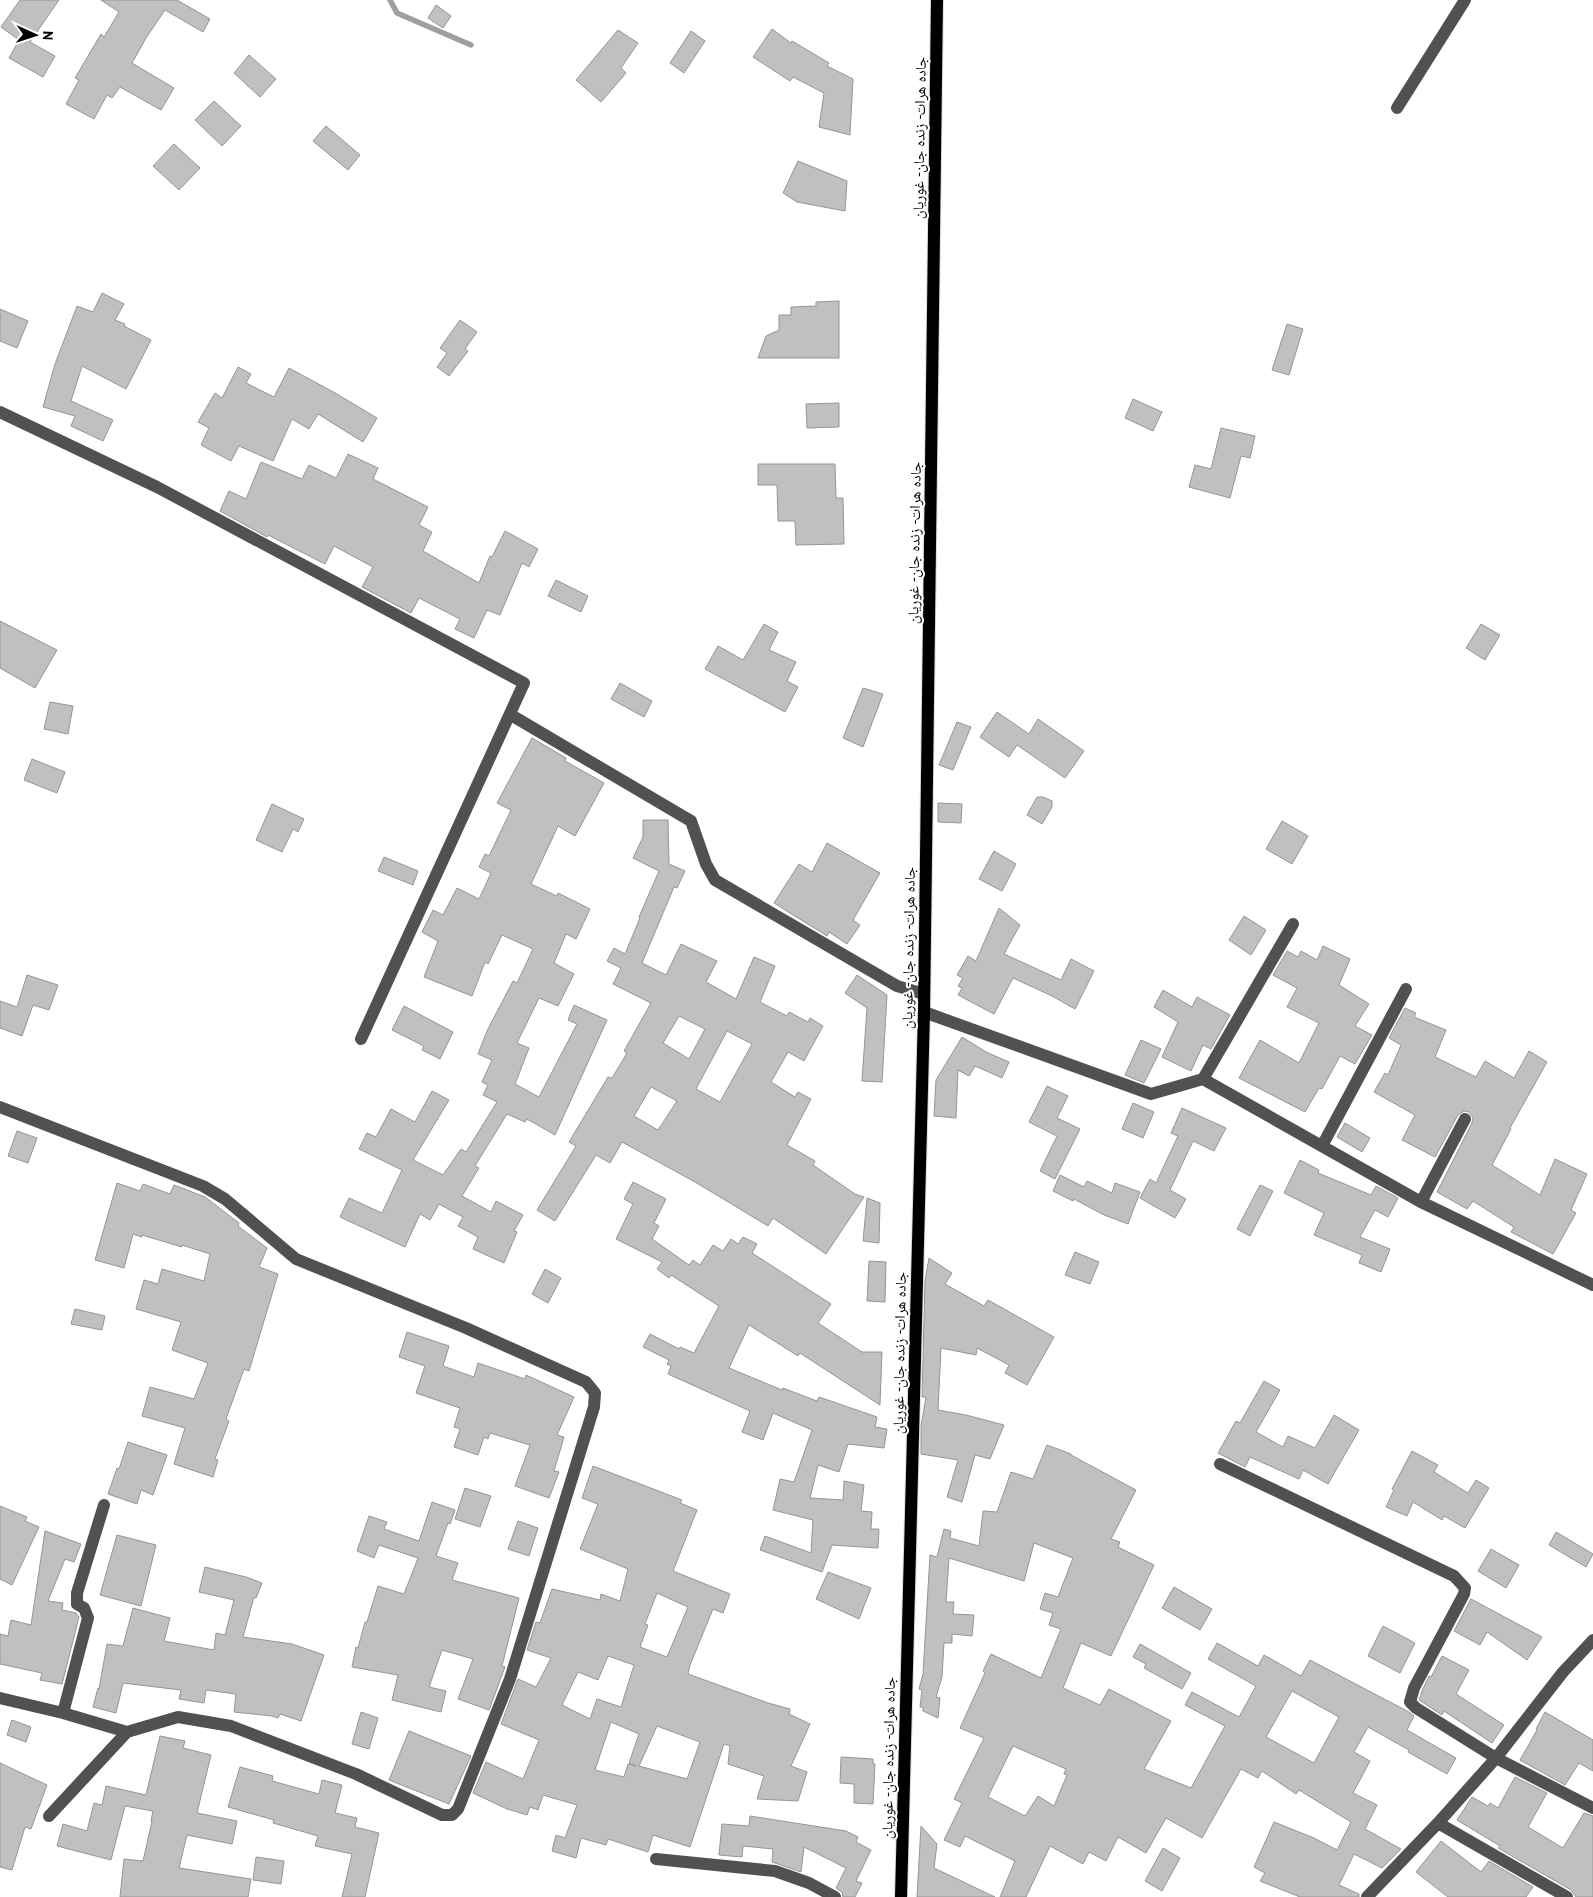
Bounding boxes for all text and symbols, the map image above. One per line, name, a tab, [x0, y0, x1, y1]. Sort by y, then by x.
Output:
north arrow	[10, 10, 60, 60]
text: N	[39, 31, 57, 41]
street label: جاده هرات- زنده جان- غوریان	[908, 56, 931, 219]
street label: جاده هرات- زنده جان- غوریان	[903, 461, 926, 624]
street label: جاده هرات- زنده جان- غوریان	[897, 866, 920, 1029]
street label: جاده هرات- زنده جان- غوریان	[888, 1271, 911, 1434]
street label: جاده هرات- زنده جان- غوریان	[877, 1676, 900, 1839]

